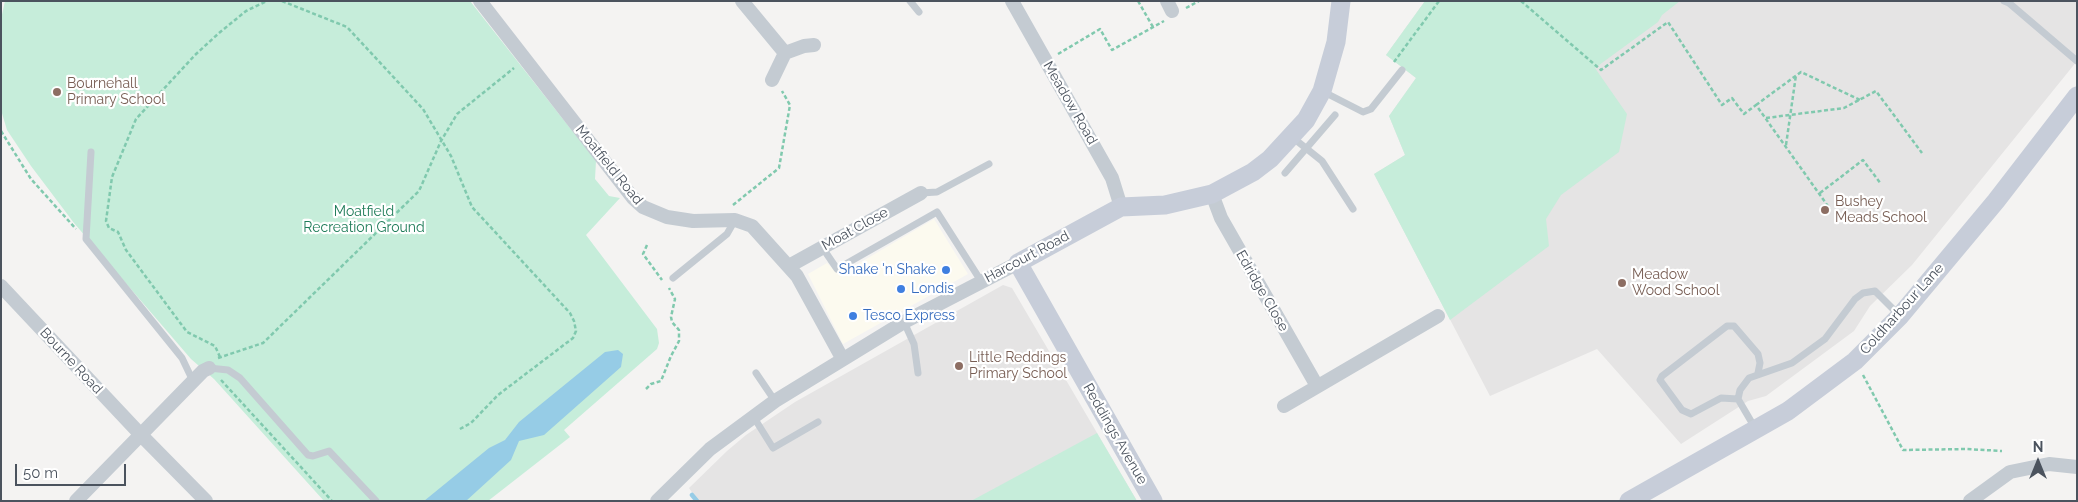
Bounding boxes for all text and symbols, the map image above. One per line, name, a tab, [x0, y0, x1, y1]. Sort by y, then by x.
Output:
street label: Meadow Road	[1039, 58, 1101, 148]
place label: Bournehall Primary School	[67, 76, 165, 108]
marker: Bournehall Primary School	[51, 86, 63, 98]
street label: Moatfield Road	[572, 122, 646, 208]
place label: Bushey Meads School	[1835, 194, 1927, 226]
park label: Moatfield Recreation Ground	[303, 204, 425, 236]
street label: Moat Close	[819, 204, 891, 254]
marker: Bushey Meads School	[1819, 204, 1831, 216]
street label: Harcourt Road	[982, 228, 1072, 286]
street label: Edridge Close	[1232, 247, 1292, 335]
street label: Coldharbour Lane	[1857, 260, 1947, 358]
place label: Shake 'n Shake	[839, 262, 936, 278]
marker: Shake 'n Shake	[940, 264, 952, 276]
place label: Meadow Wood School	[1632, 267, 1719, 300]
marker: Meadow Wood School	[1616, 277, 1628, 289]
place label: Londis	[911, 281, 954, 297]
marker: Londis	[895, 283, 907, 295]
place label: Tesco Express	[863, 308, 955, 324]
marker: Tesco Express	[847, 310, 859, 322]
street label: Bourne Road	[36, 324, 106, 398]
place label: Little Reddings Primary School	[969, 350, 1067, 382]
marker: Little Reddings Primary School	[953, 360, 965, 372]
street label: Reddings Avenue	[1079, 380, 1151, 488]
north arrow	[2013, 437, 2063, 487]
text: N	[2033, 439, 2043, 455]
scale bar	[18, 454, 129, 486]
text: 50 m	[23, 464, 58, 482]

